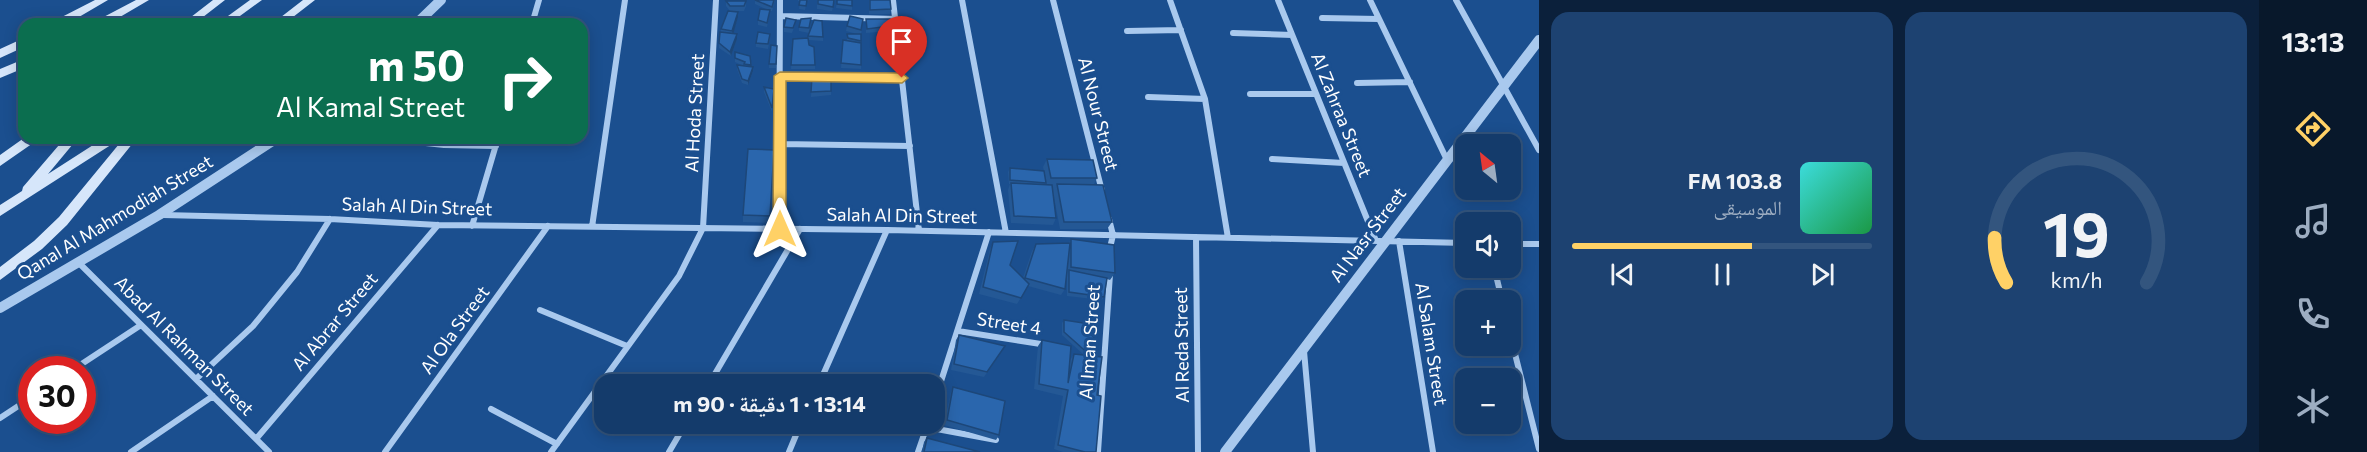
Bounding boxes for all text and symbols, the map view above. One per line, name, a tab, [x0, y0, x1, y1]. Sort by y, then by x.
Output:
pin	[876, 16, 927, 78]
icon: arrive	[885, 25, 918, 58]
text: 13:13	[2281, 25, 2345, 58]
text: 50 m	[368, 38, 465, 90]
icon: right	[486, 42, 564, 120]
street label: Al Zahraa Street	[1307, 49, 1377, 180]
street label: Al Hoda Street	[680, 53, 708, 173]
street label: Al Nour Street	[1074, 55, 1124, 173]
text: Al Kamal Street	[276, 90, 465, 123]
icon: directions	[2292, 108, 2334, 150]
north arrow	[1455, 134, 1521, 200]
map controls	[1455, 134, 1521, 434]
street label: Qanal Al Mahmodiah Street	[13, 150, 216, 284]
text: 103.8 FM	[1688, 167, 1782, 194]
street label: Al Nasr Street	[1324, 183, 1410, 286]
street label: Salah Al Din Street	[341, 192, 493, 220]
text: 19	[2043, 194, 2109, 270]
text: الموسيقى	[1714, 195, 1782, 219]
position arrow	[748, 197, 812, 261]
icon: music	[2292, 200, 2334, 242]
street label: Salah Al Din Street	[826, 203, 978, 227]
button: sound	[1455, 212, 1521, 278]
icon: previous	[1606, 258, 1639, 291]
icon: pause	[1706, 258, 1739, 291]
icon: next	[1806, 258, 1839, 291]
text: km/h	[2050, 266, 2102, 292]
street label: Al Abrar Street	[287, 268, 382, 375]
street label: Abad Al Rahman Street	[110, 271, 259, 420]
street label: Al Ola Street	[415, 281, 493, 378]
street label: Al Salam Street	[1411, 281, 1453, 407]
street label: Al Iman Street	[1074, 284, 1104, 400]
street label: Al Reda Street	[1169, 287, 1193, 403]
button: +	[1455, 290, 1521, 356]
icon: phone	[2292, 293, 2334, 335]
street label: Street 4	[975, 307, 1043, 339]
speed limit sign: 30	[18, 356, 96, 434]
button: −	[1455, 368, 1521, 434]
icon: climate	[2292, 385, 2334, 427]
text: 13:14 · 1 دقيقة · 90 m	[673, 390, 866, 417]

